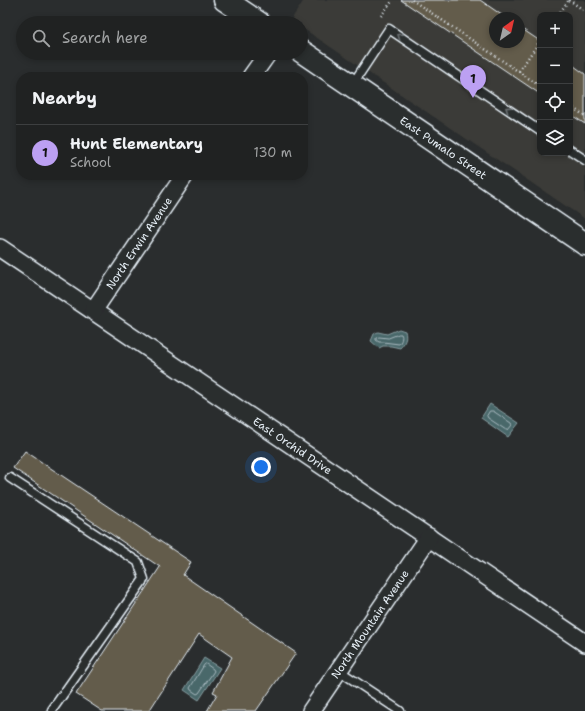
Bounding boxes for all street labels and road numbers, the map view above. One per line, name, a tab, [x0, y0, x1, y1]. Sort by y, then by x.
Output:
street label: East Pumalo Street	[397, 113, 490, 183]
street label: North Erwin Avenue	[102, 194, 176, 292]
street label: East Orchid Drive	[250, 413, 335, 478]
street label: North Mountain Avenue	[328, 567, 412, 682]

